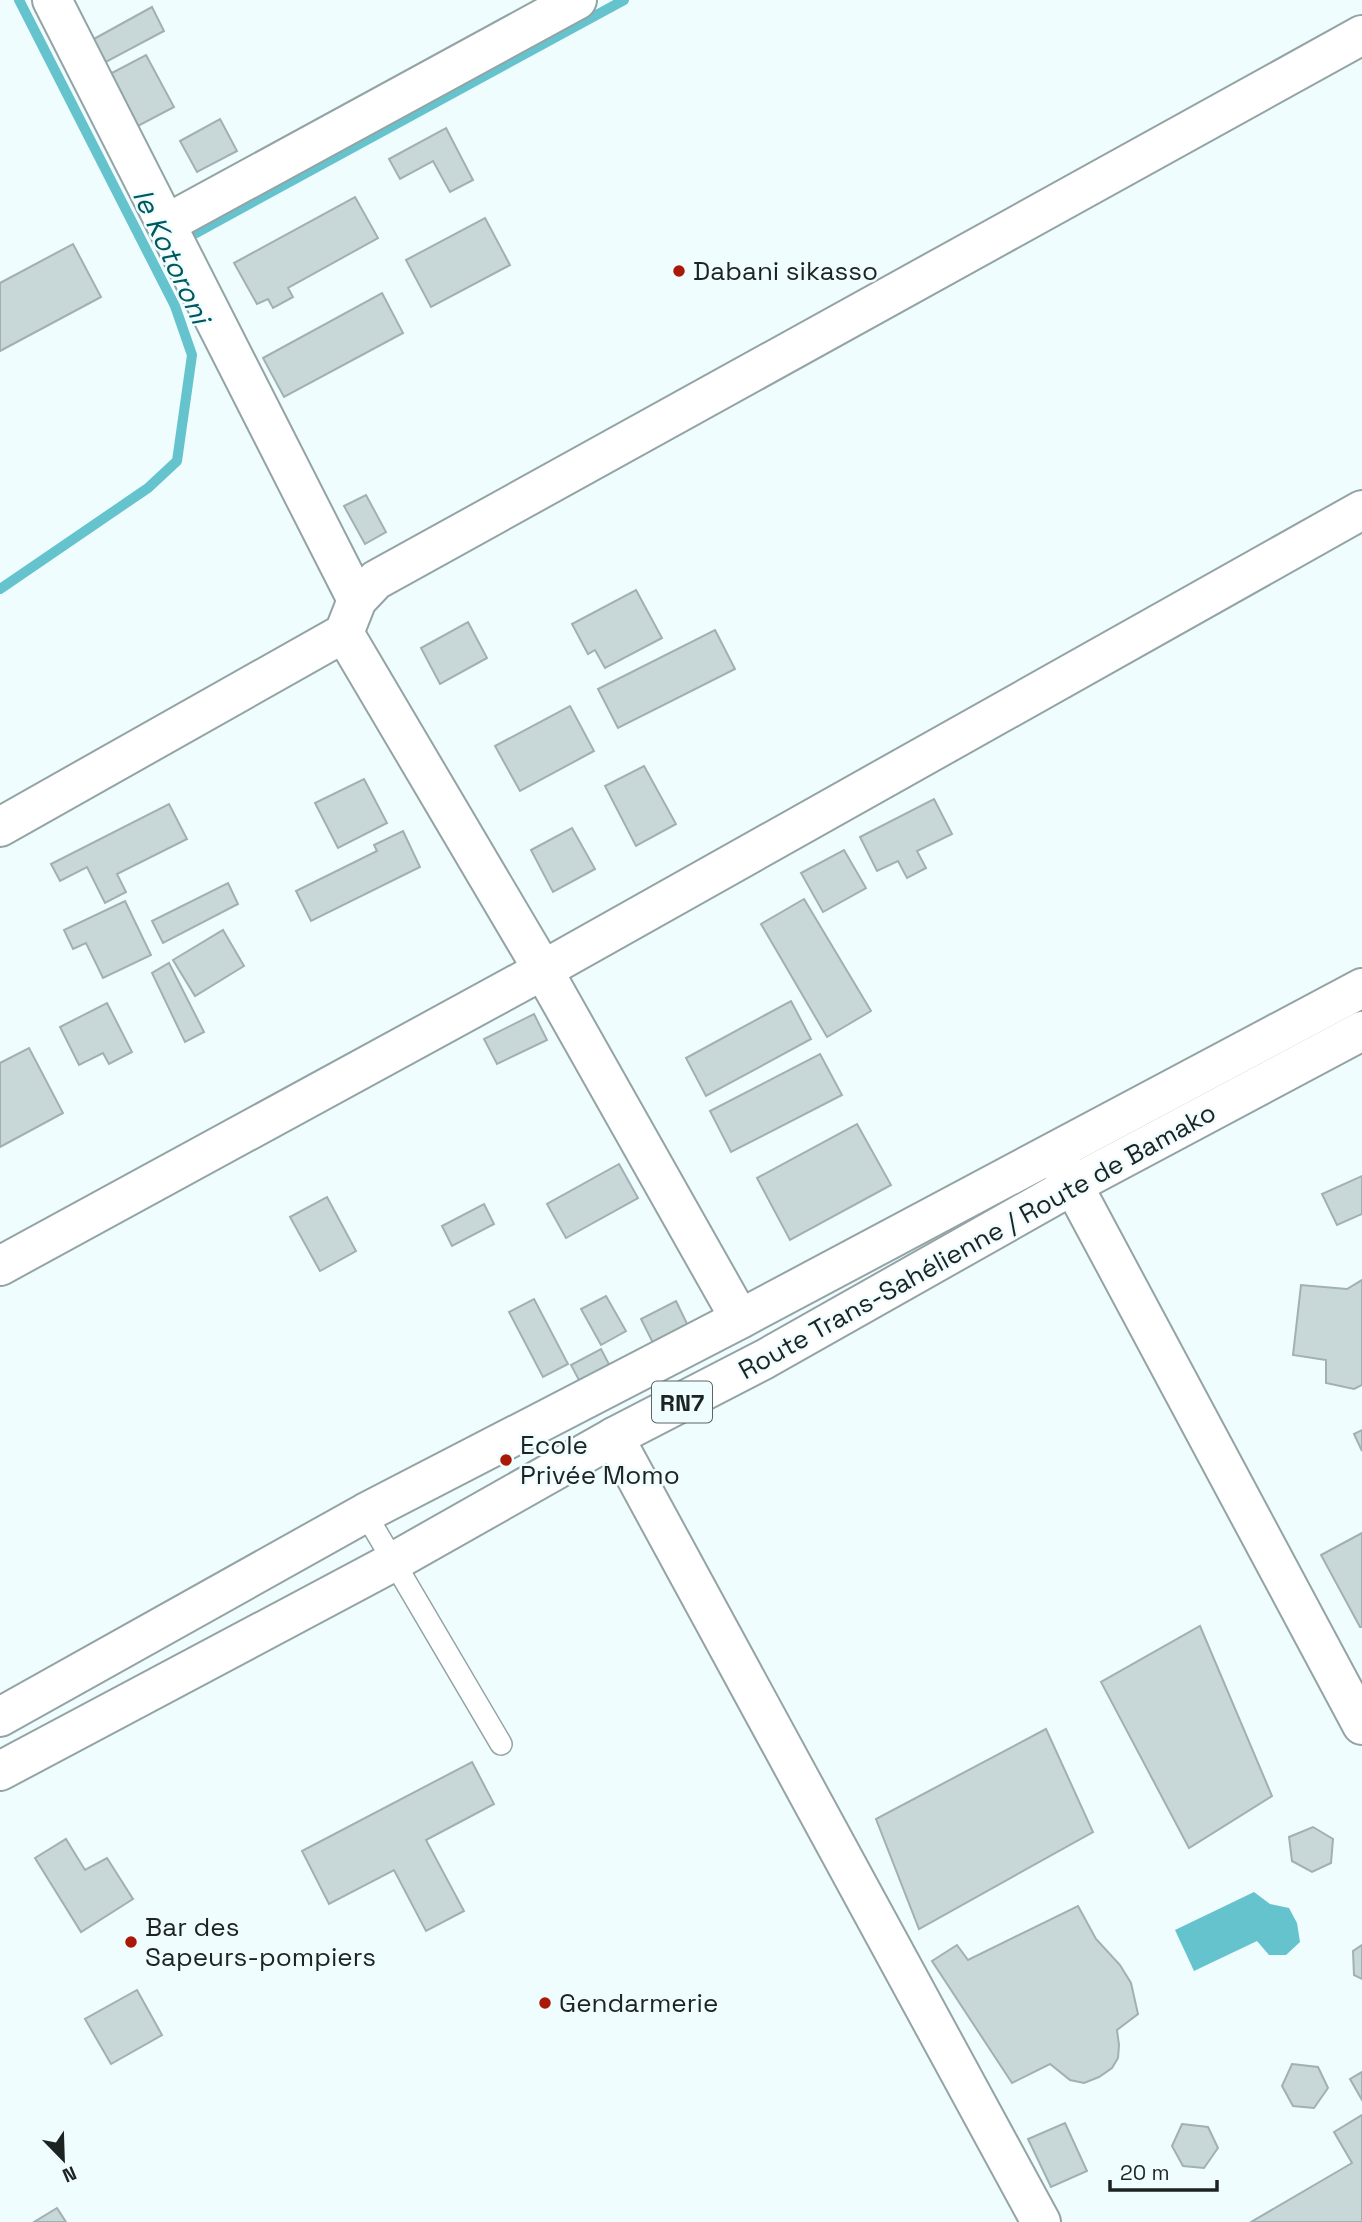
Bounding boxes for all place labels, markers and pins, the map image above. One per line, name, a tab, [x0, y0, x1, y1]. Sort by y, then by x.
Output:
place label: Dabani sikasso	[693, 254, 878, 288]
marker: Dabani sikasso	[671, 263, 687, 279]
place label: Ecole Privée Momo	[520, 1428, 680, 1492]
marker: Ecole Privée Momo	[498, 1452, 514, 1468]
place label: Bar des Sapeurs-pompiers	[145, 1910, 376, 1974]
marker: Bar des Sapeurs-pompiers	[123, 1934, 139, 1950]
place label: Gendarmerie	[559, 1986, 718, 2020]
marker: Gendarmerie	[537, 1995, 553, 2011]

